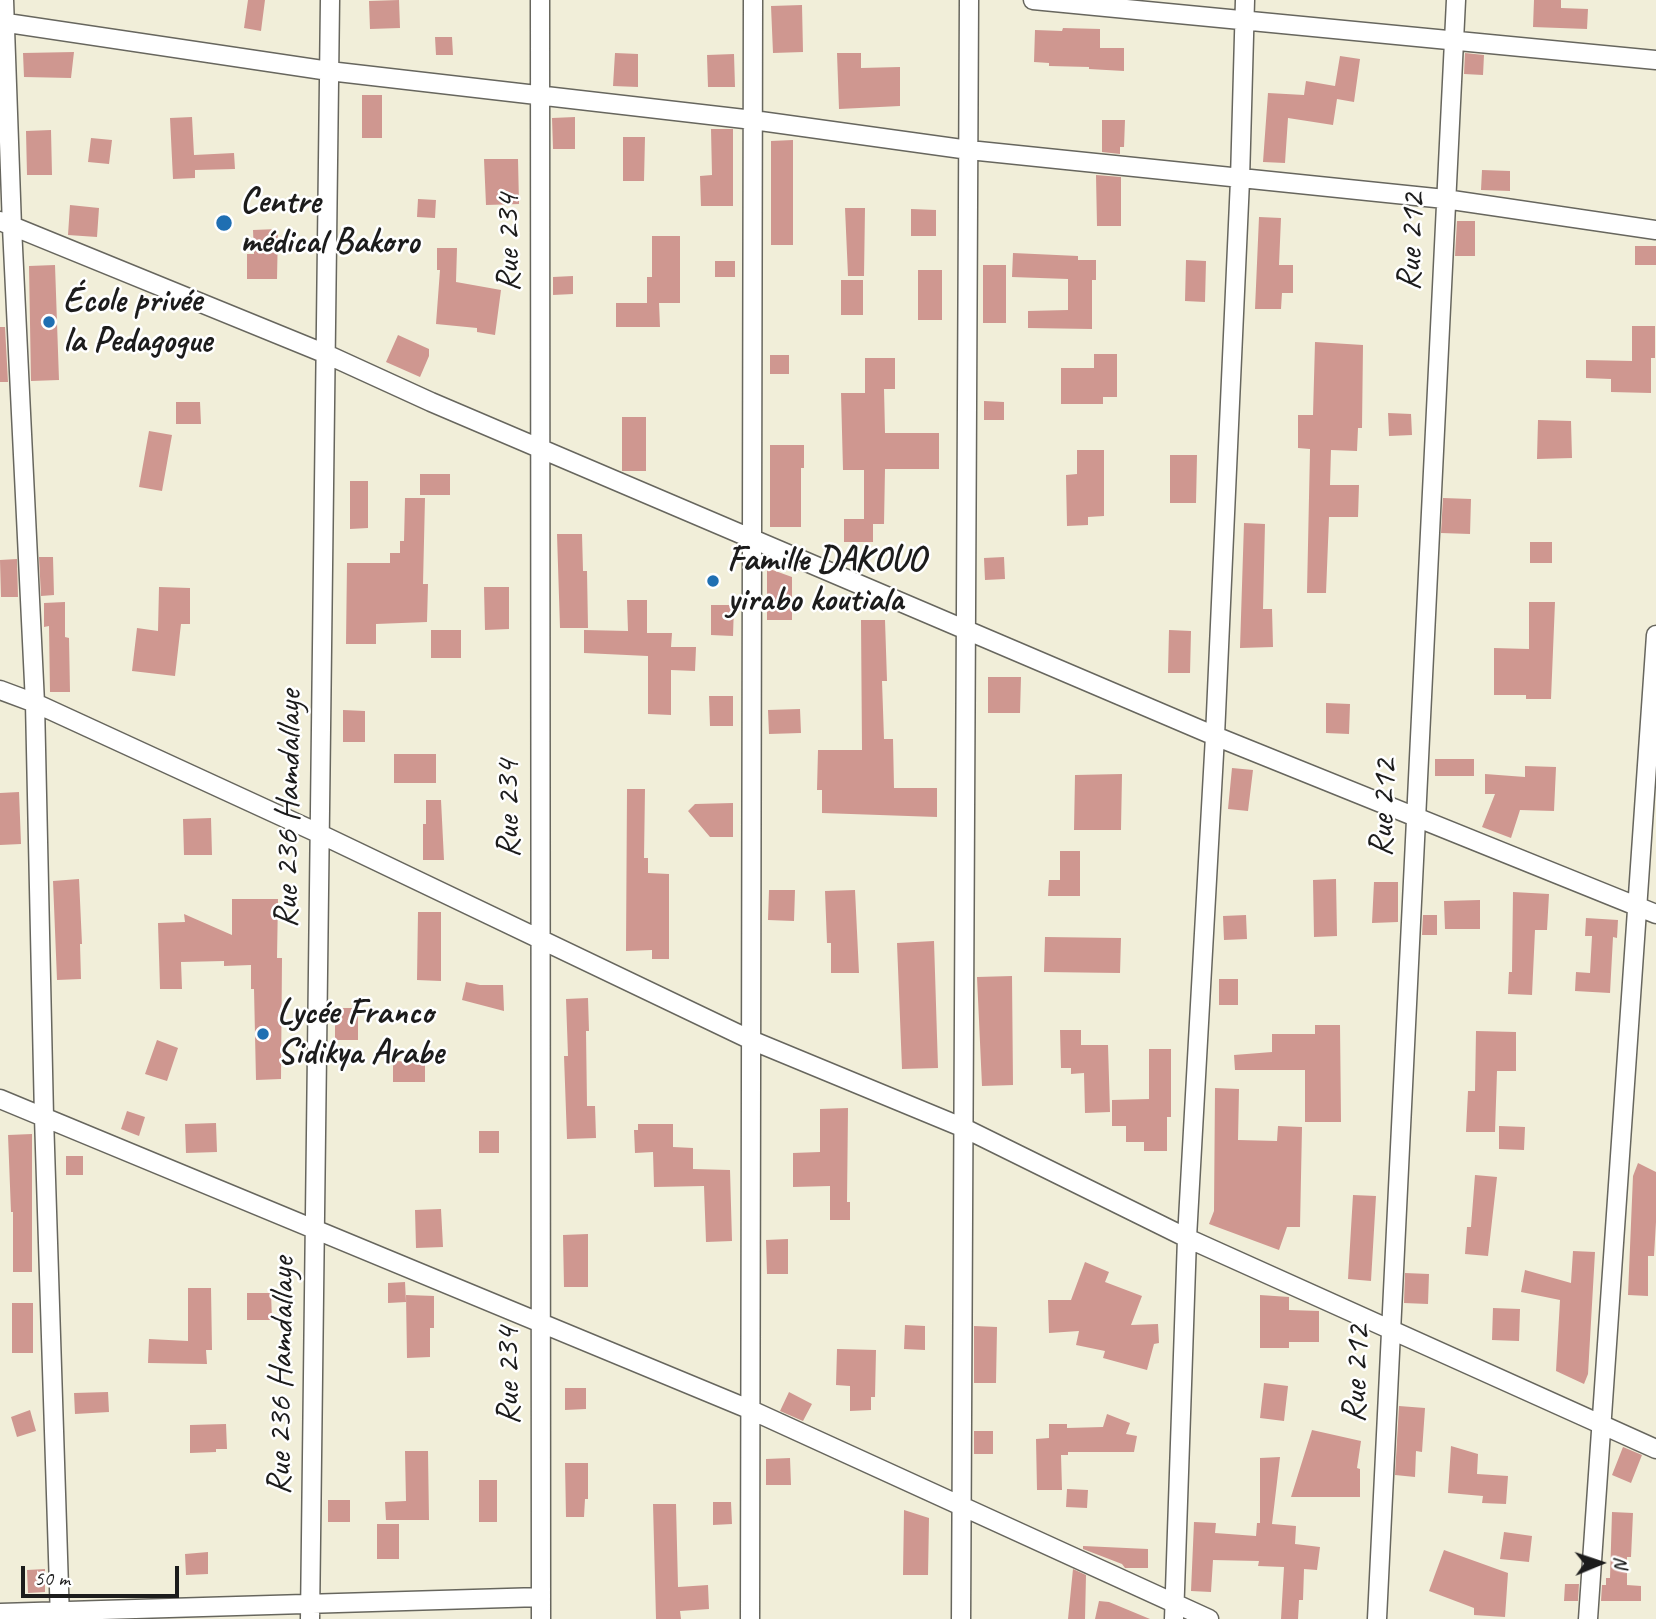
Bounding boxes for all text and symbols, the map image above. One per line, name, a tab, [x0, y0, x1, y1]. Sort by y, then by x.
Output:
place label: Centre médical Bakoro	[240, 182, 419, 264]
street label: Rue 212	[1388, 192, 1436, 292]
street label: Rue 234	[488, 194, 530, 292]
marker: Centre médical Bakoro	[214, 213, 234, 233]
place label: École privée la Pedagogue	[63, 281, 212, 363]
marker: École privée la Pedagogue	[41, 314, 57, 330]
place label: Famille DAKOUO yirabo koutiala	[727, 540, 925, 622]
marker: Famille DAKOUO yirabo koutiala	[705, 573, 721, 589]
street label: Rue 236 Hamdallaye	[266, 690, 312, 928]
street label: Rue 212	[1360, 758, 1408, 858]
street label: Rue 234	[488, 760, 530, 858]
place label: Lycée Franco Sidikya Arabe	[277, 993, 444, 1075]
marker: Lycée Franco Sidikya Arabe	[255, 1026, 271, 1042]
street label: Rue 236 Hamdallaye	[259, 1257, 305, 1495]
street label: Rue 212	[1333, 1324, 1381, 1424]
street label: Rue 234	[488, 1327, 530, 1425]
north arrow	[1565, 1528, 1635, 1598]
scale bar	[24, 1552, 182, 1596]
text: N	[1609, 1556, 1633, 1569]
text: 50 m	[34, 1565, 70, 1591]

